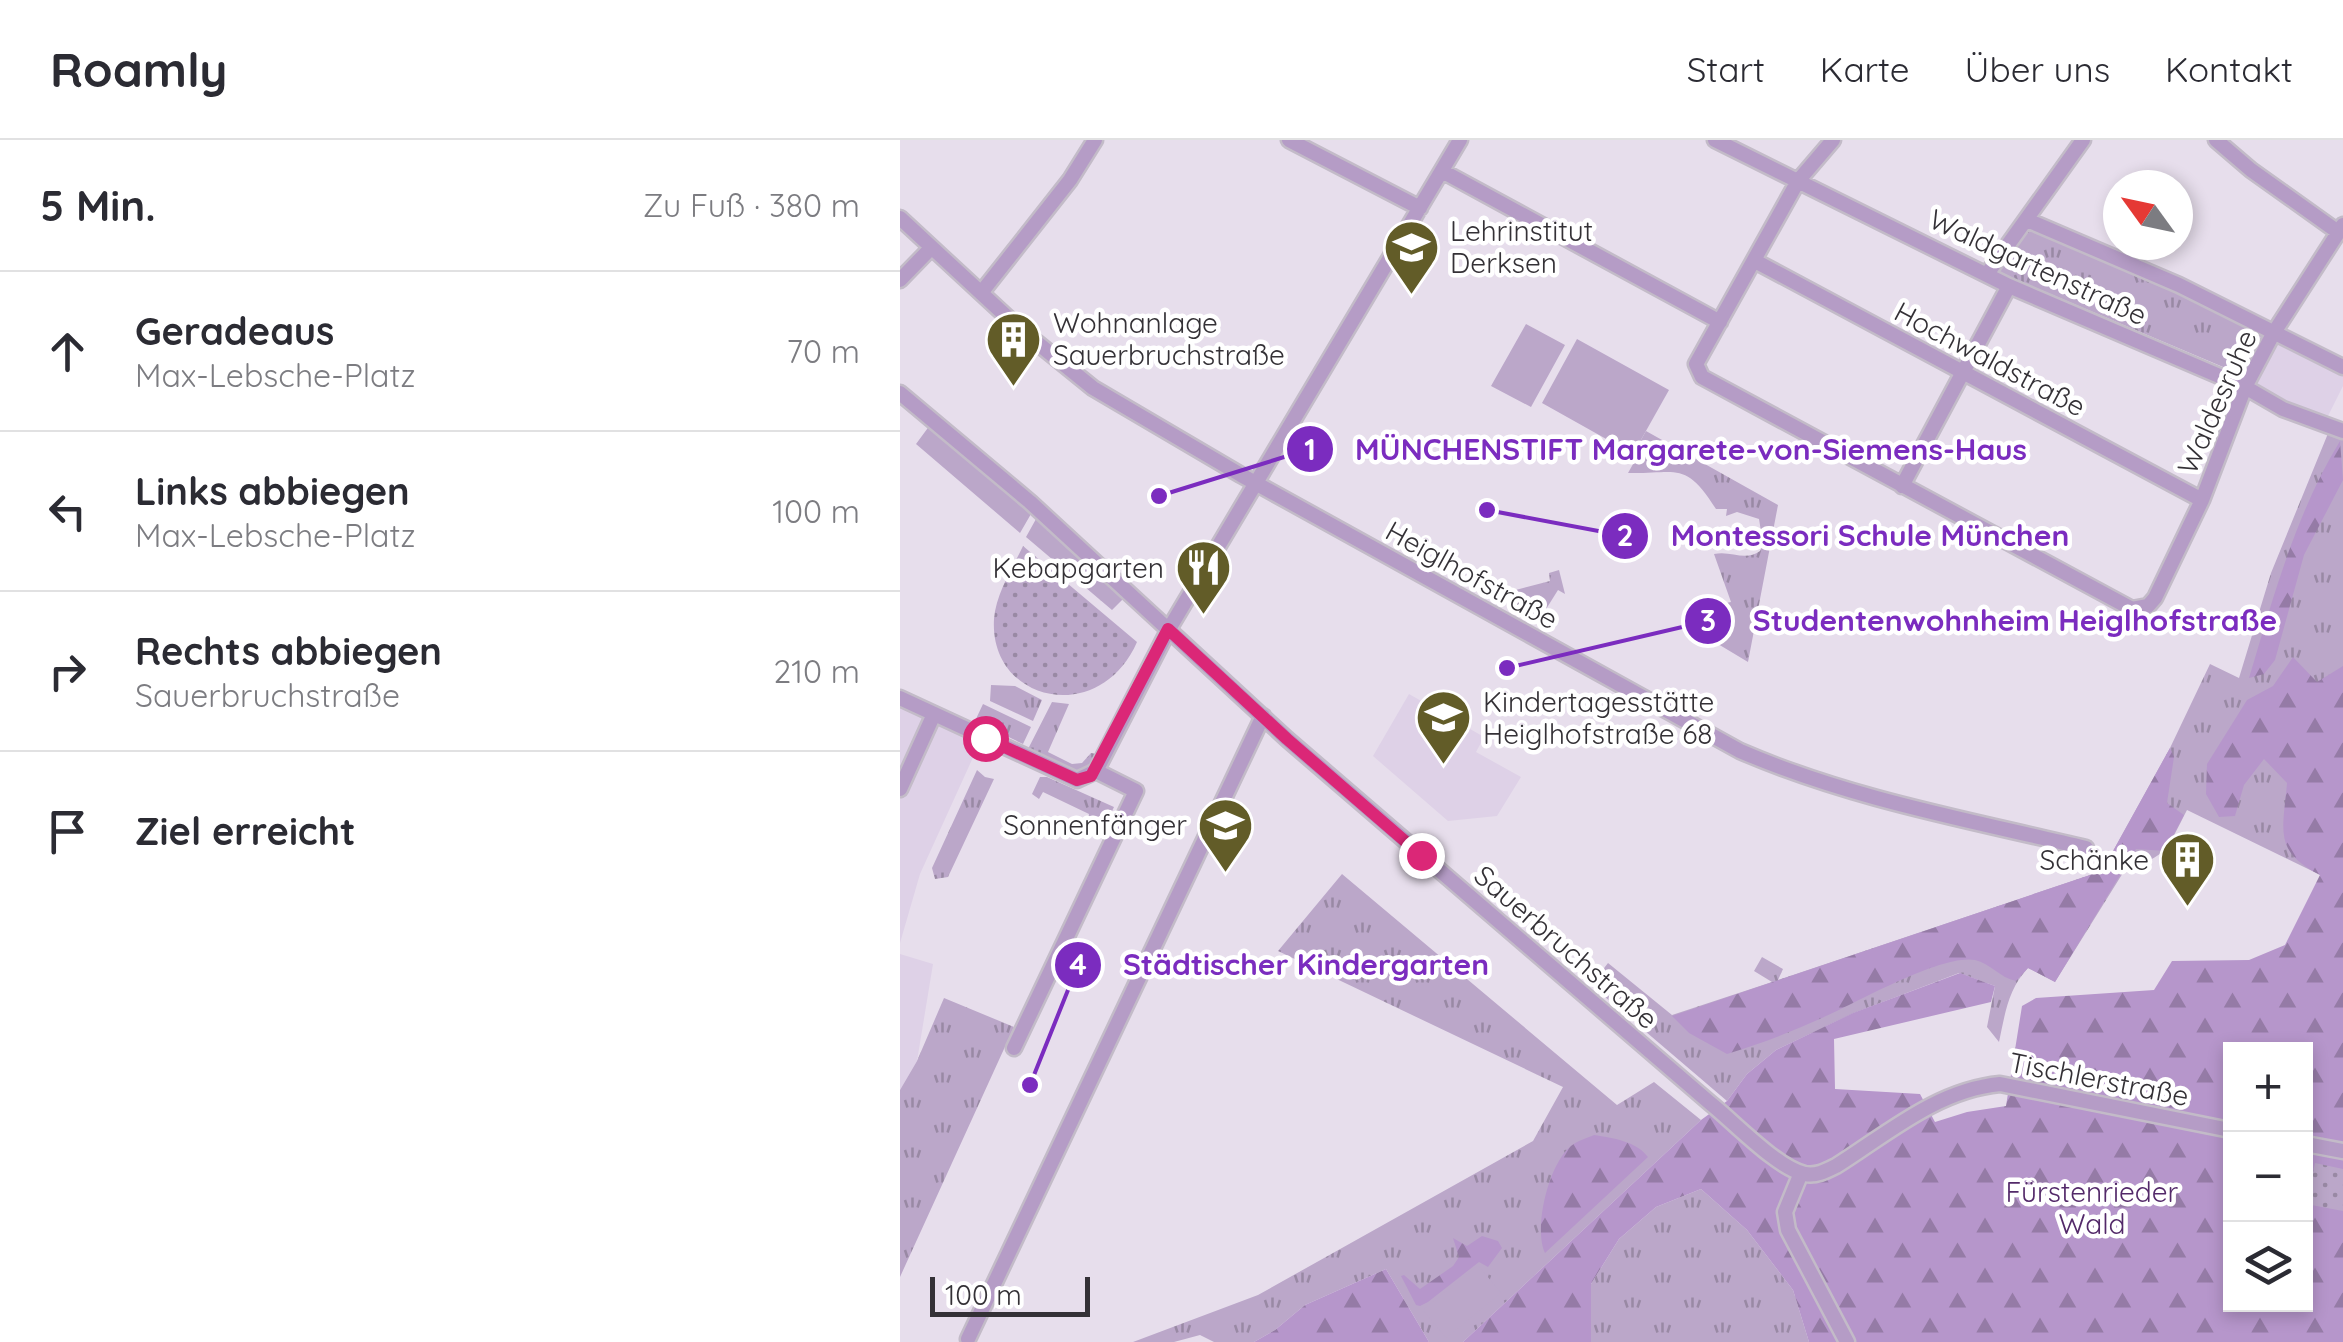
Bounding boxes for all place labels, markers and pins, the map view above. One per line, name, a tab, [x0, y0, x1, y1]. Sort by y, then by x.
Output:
place label: Lehrinstitut Derksen	[1450, 213, 1593, 280]
school or university icon: Lehrinstitut Derksen	[1381, 217, 1441, 296]
place label: Wohnanlage Sauerbruchstraße	[1053, 305, 1285, 372]
building icon: Wohnanlage Sauerbruchstraße	[984, 309, 1044, 388]
callout: MÜNCHENSTIFT Margarete-von-Siemens-Haus	[1285, 419, 2047, 479]
callout: Montessori Schule München	[1600, 506, 2089, 566]
restaurant icon: Kebapgarten	[1173, 538, 1233, 617]
place label: Kebapgarten	[993, 550, 1164, 585]
callout: Studentenwohnheim Heiglhofstraße	[1683, 591, 2297, 651]
place label: Kindertagesstätte Heiglhofstraße 68	[1483, 684, 1714, 751]
school or university icon: Kindertagesstätte Heiglhofstraße 68	[1414, 688, 1474, 767]
school or university icon: Sonnenfänger	[1196, 795, 1256, 874]
place label: Sonnenfänger	[1003, 807, 1187, 842]
building icon: Schänke	[2158, 830, 2218, 909]
place label: Schänke	[2040, 842, 2149, 877]
callout: Städtischer Kindergarten	[1053, 935, 1510, 995]

